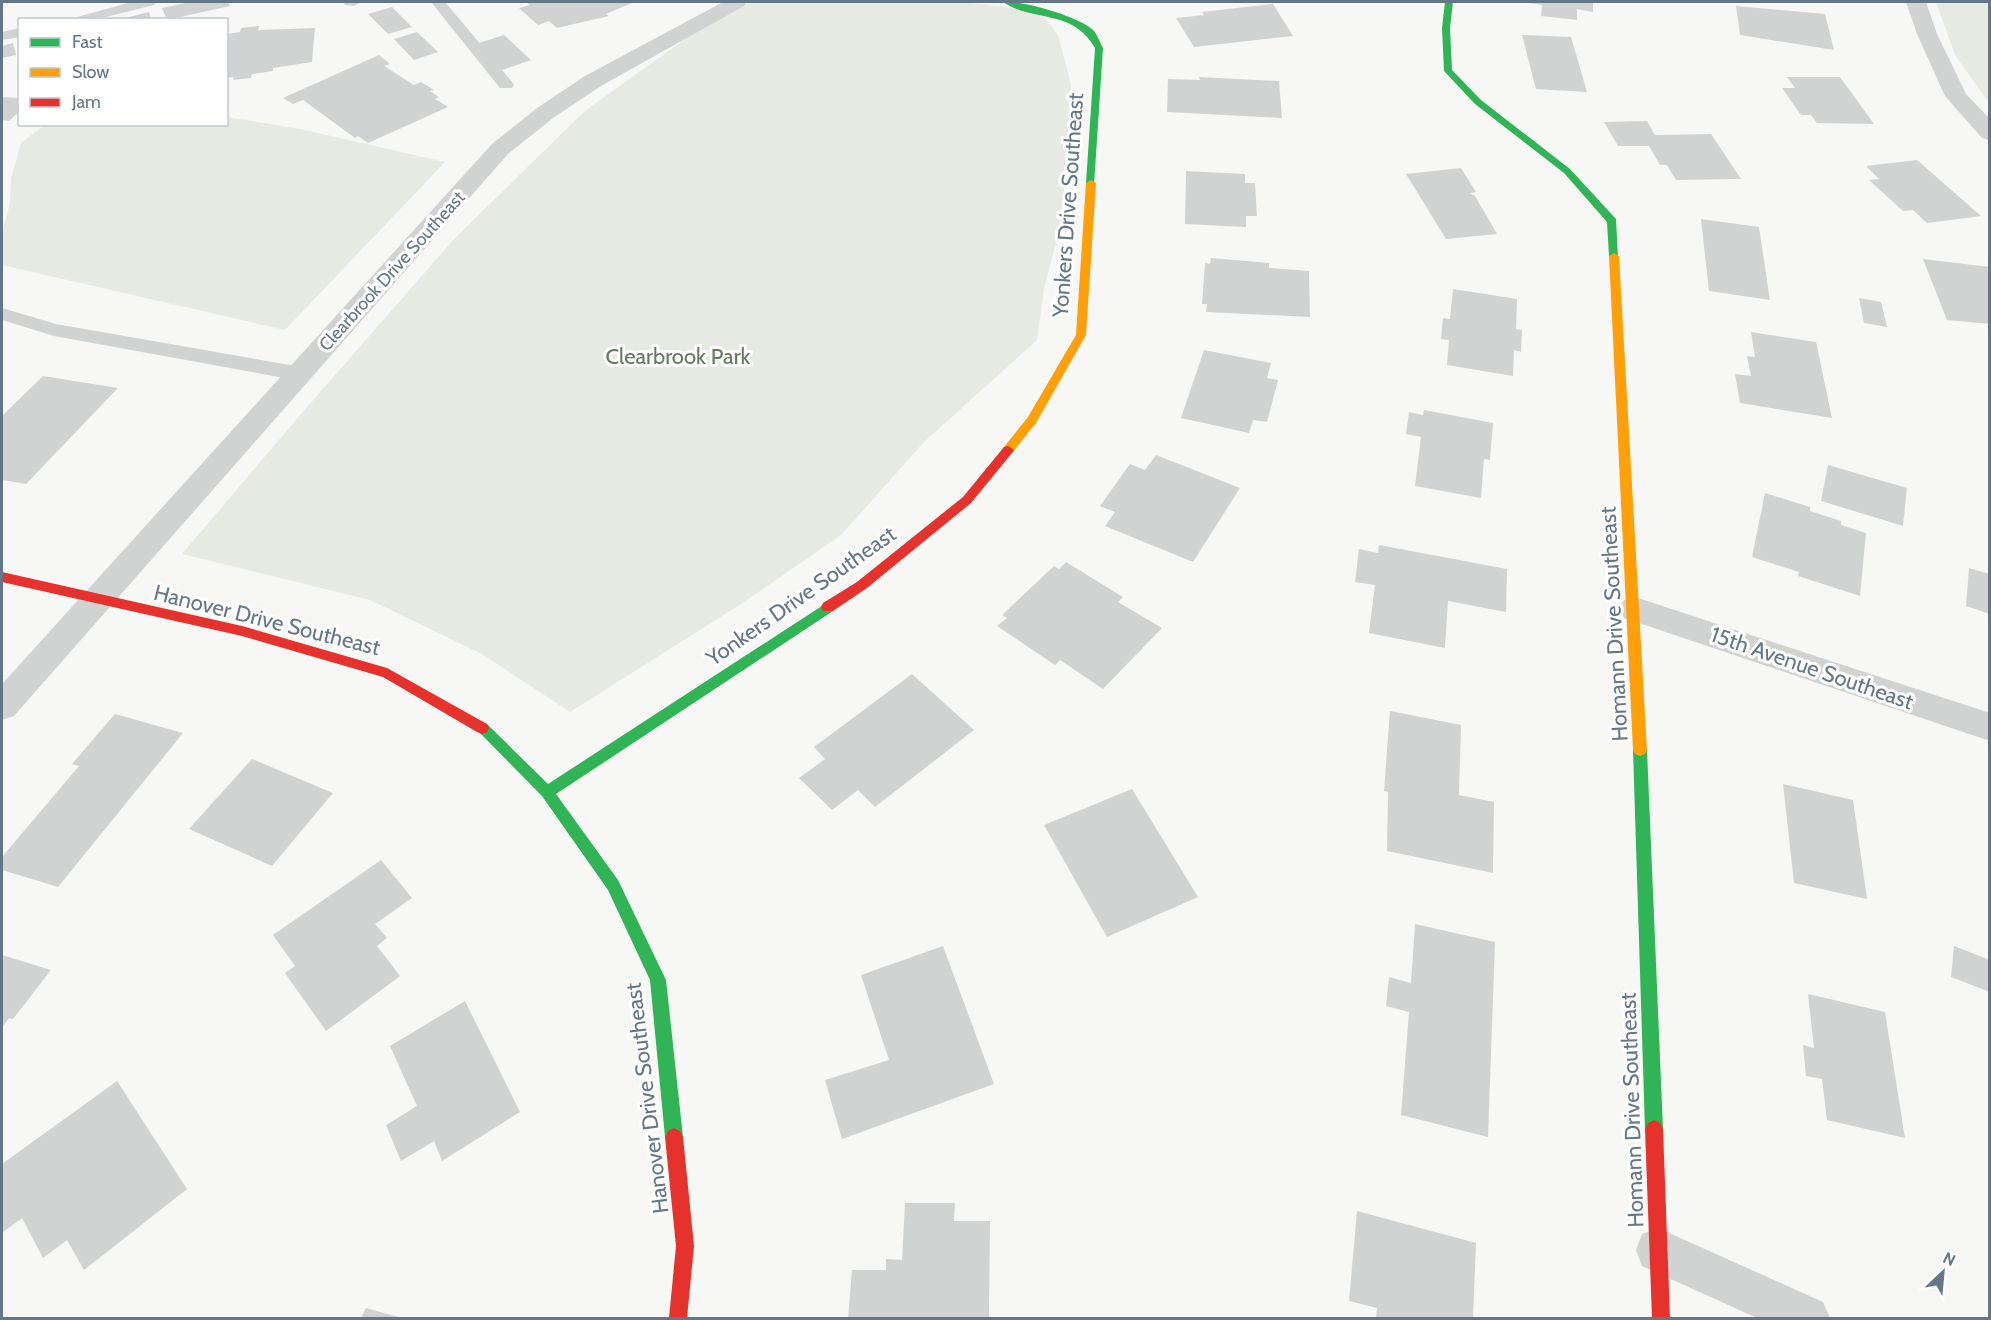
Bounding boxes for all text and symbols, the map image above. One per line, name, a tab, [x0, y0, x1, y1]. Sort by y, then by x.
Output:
legend	[18, 18, 228, 126]
text: Fast	[72, 31, 103, 53]
text: Slow	[72, 61, 109, 83]
text: Jam	[71, 91, 101, 113]
street label: Yonkers Drive Southeast	[1047, 91, 1089, 319]
street label: Clearbrook Drive Southeast	[314, 186, 470, 356]
park label: Clearbrook Park	[606, 343, 751, 370]
street label: Homann Drive Southeast	[1594, 505, 1634, 742]
street label: Yonkers Drive Southeast	[700, 520, 901, 672]
street label: Hanover Drive Southeast	[151, 579, 384, 661]
street label: 15th Avenue Southeast	[1707, 621, 1917, 716]
street label: Hanover Drive Southeast	[619, 980, 675, 1215]
street label: Homann Drive Southeast	[1614, 991, 1650, 1228]
north arrow	[1913, 1242, 1973, 1302]
text: N	[1940, 1248, 1959, 1270]

